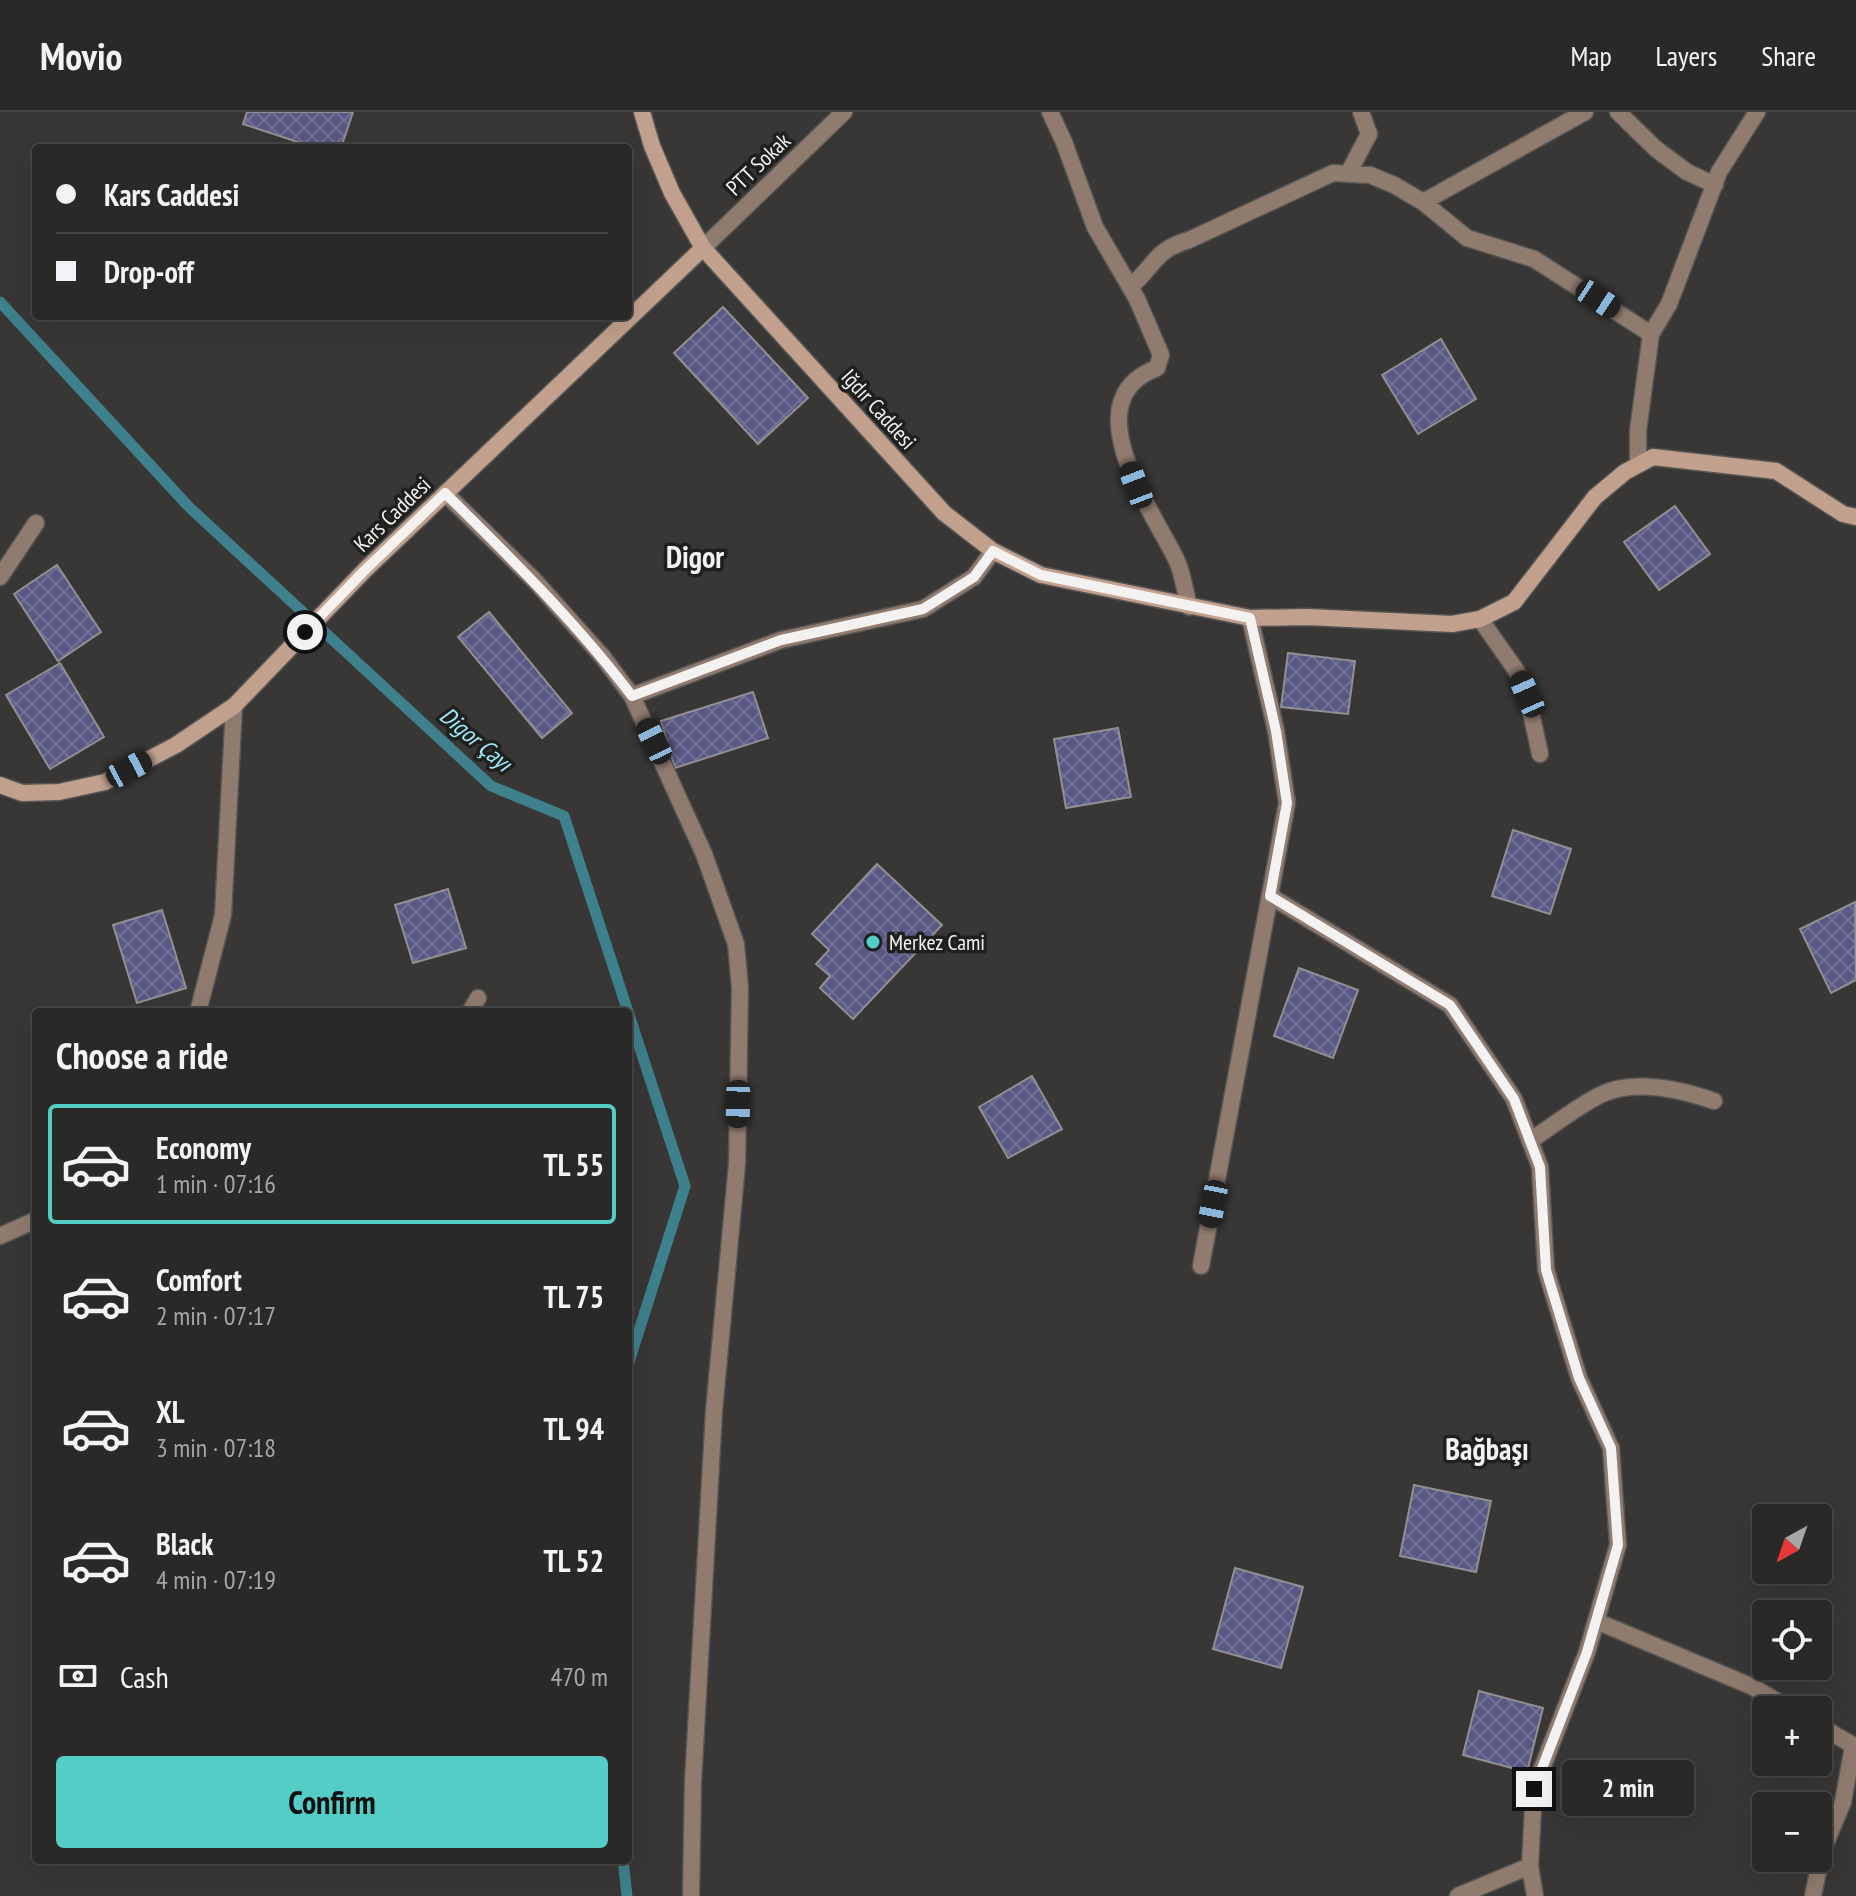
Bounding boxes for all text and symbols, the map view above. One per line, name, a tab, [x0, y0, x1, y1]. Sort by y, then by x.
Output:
text: Movio	[40, 31, 122, 80]
text: Map	[1570, 37, 1612, 74]
text: Layers	[1656, 37, 1717, 74]
text: Share	[1761, 37, 1816, 74]
street label: PTT Sokak	[720, 126, 796, 201]
text: Kars Caddesi	[104, 175, 239, 214]
text: Drop-off	[104, 252, 194, 291]
car	[1571, 276, 1625, 322]
street label: Iğdır Caddesi	[836, 363, 922, 455]
car	[1116, 458, 1156, 512]
street label: Kars Caddesi	[348, 470, 436, 558]
district label: Digor	[666, 537, 724, 576]
route start	[287, 614, 323, 650]
car	[1506, 667, 1548, 721]
water label: Digor Çayı	[434, 700, 520, 779]
car	[633, 714, 675, 768]
car	[102, 747, 156, 791]
place label: Merkez Cami	[889, 928, 985, 956]
marker: Merkez Cami	[864, 933, 882, 951]
text: Choose a ride	[56, 1032, 228, 1079]
car	[726, 1080, 750, 1128]
icon: car	[60, 1128, 132, 1200]
text: Economy	[156, 1128, 251, 1167]
text: TL 55	[544, 1145, 604, 1184]
text: 1 min · 07:16	[156, 1167, 276, 1200]
car	[1197, 1178, 1229, 1230]
icon: car	[60, 1260, 132, 1332]
text: Comfort	[156, 1260, 242, 1299]
text: TL 75	[544, 1277, 604, 1316]
text: 2 min · 07:17	[156, 1299, 276, 1332]
icon: car	[60, 1392, 132, 1464]
text: XL	[156, 1392, 185, 1431]
text: TL 94	[544, 1409, 604, 1448]
district label: Bağbaşı	[1445, 1429, 1529, 1468]
text: 3 min · 07:18	[156, 1431, 276, 1464]
north arrow	[1752, 1504, 1832, 1584]
map controls	[1752, 1504, 1832, 1872]
icon: car	[60, 1524, 132, 1596]
text: Black	[156, 1524, 213, 1563]
text: TL 52	[544, 1541, 604, 1580]
text: 4 min · 07:19	[156, 1563, 276, 1596]
button: locate	[1752, 1600, 1832, 1680]
icon: cash	[56, 1654, 100, 1698]
text: Cash	[120, 1657, 169, 1696]
text: 470 m	[550, 1660, 608, 1693]
button: +	[1752, 1696, 1832, 1776]
button: Confirm	[56, 1756, 608, 1848]
callout: 2 min	[1562, 1761, 1694, 1817]
route end	[1516, 1771, 1552, 1807]
text: 2 min	[1602, 1771, 1654, 1804]
button: −	[1752, 1792, 1832, 1872]

